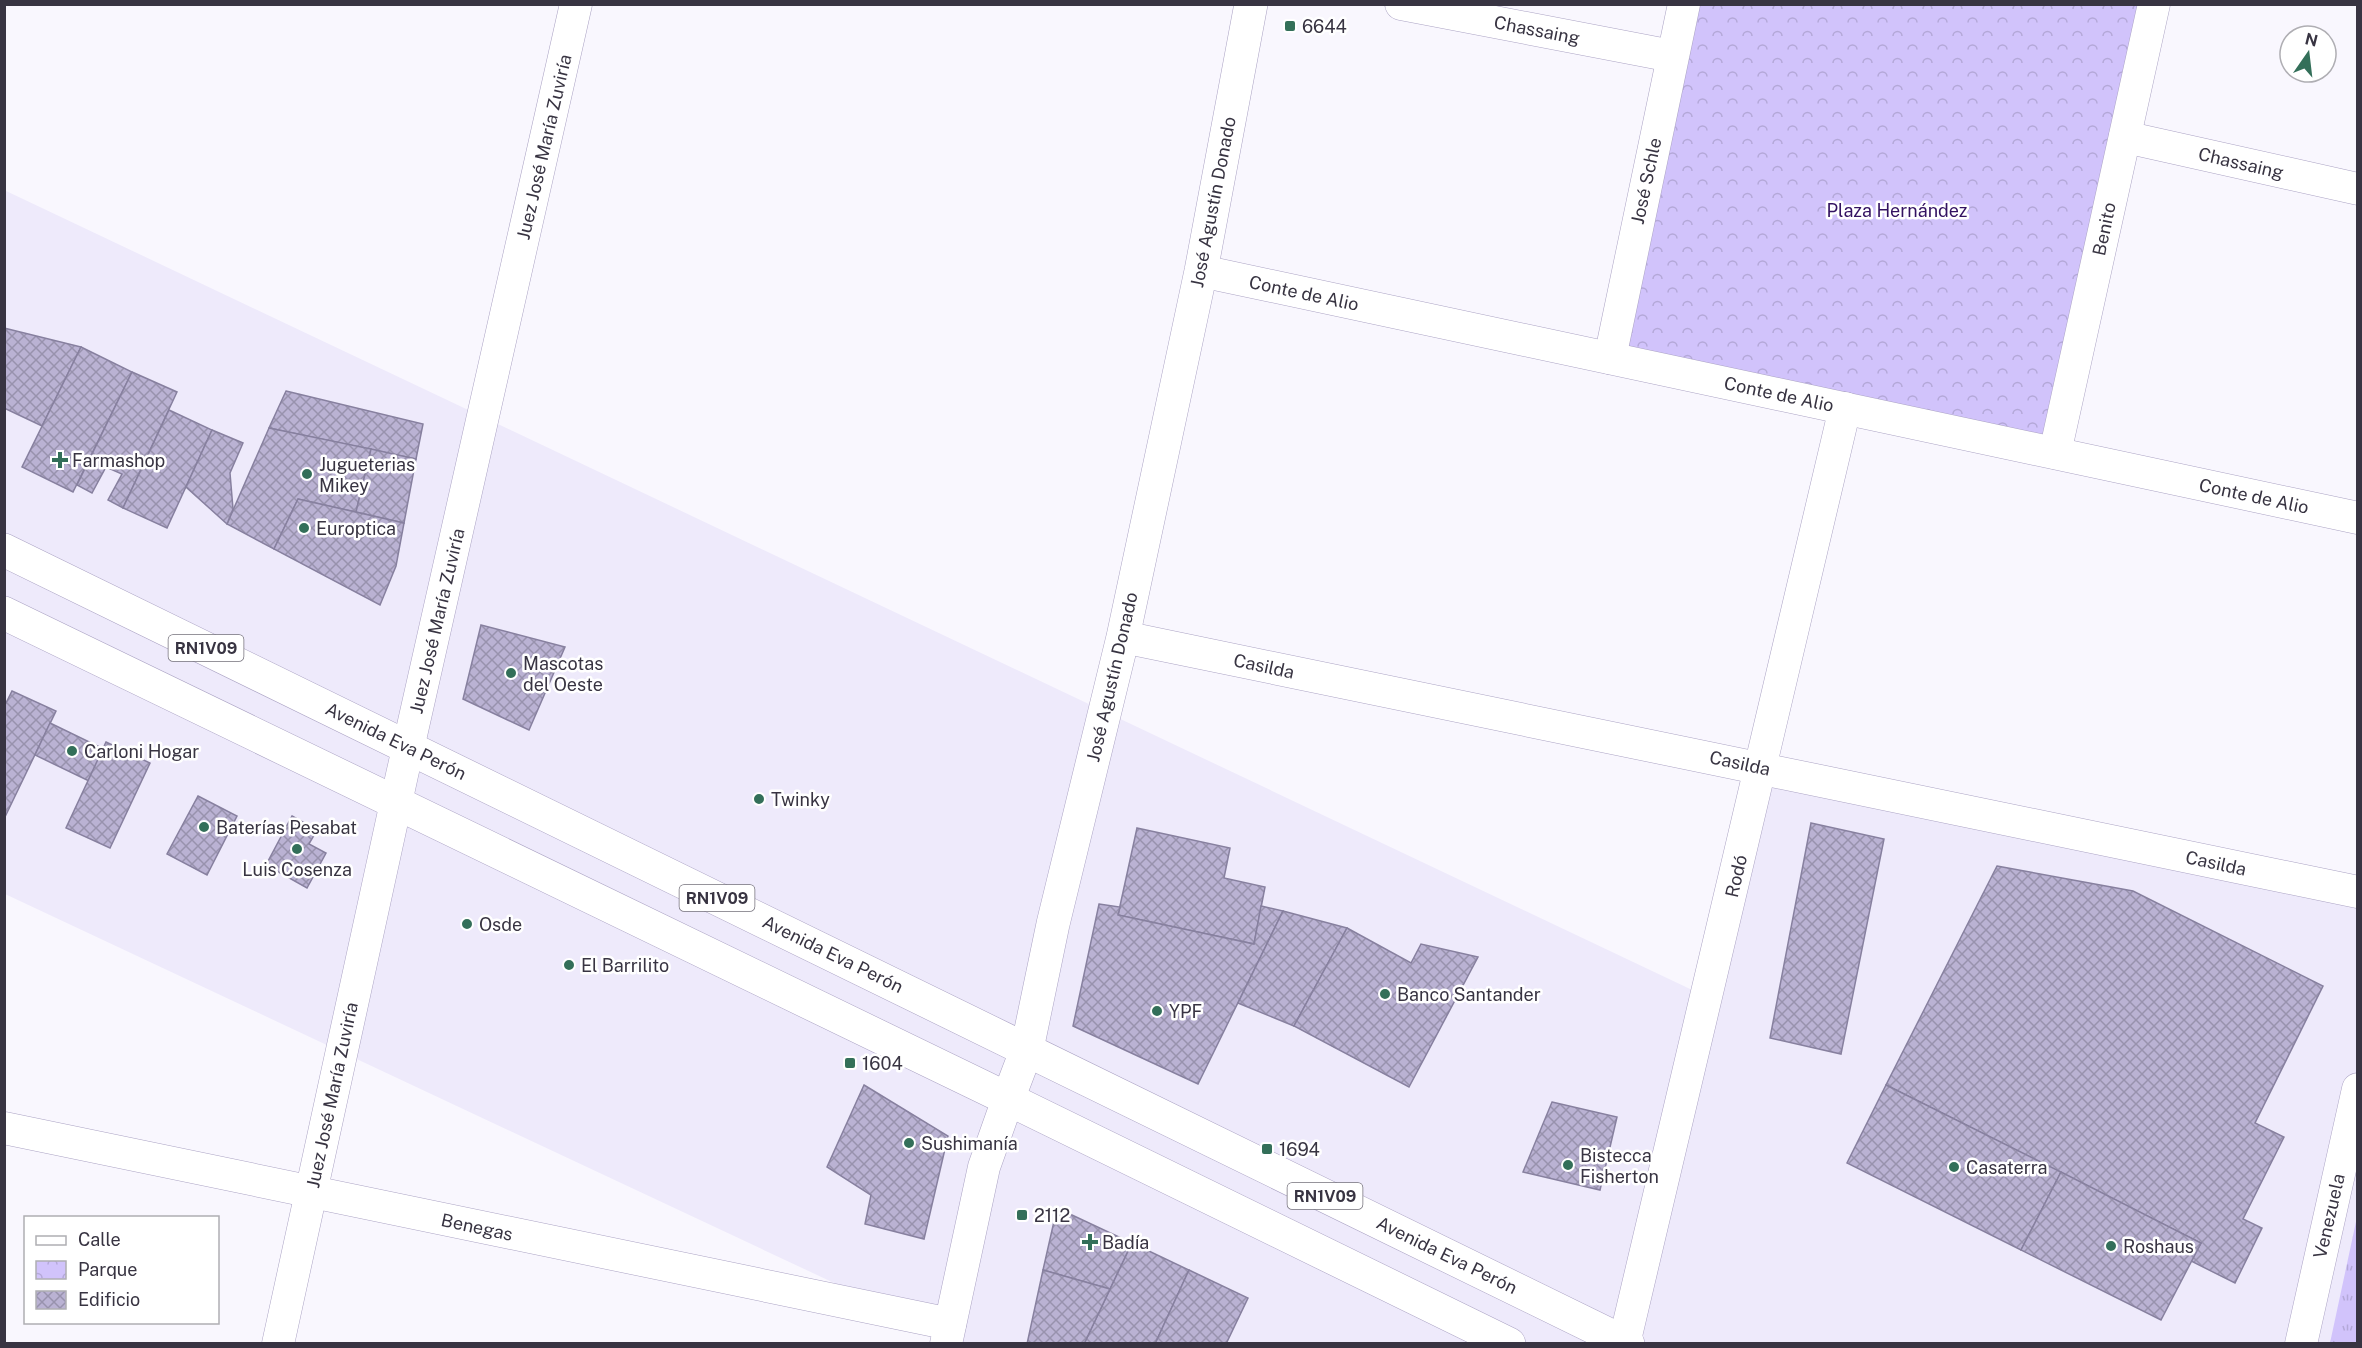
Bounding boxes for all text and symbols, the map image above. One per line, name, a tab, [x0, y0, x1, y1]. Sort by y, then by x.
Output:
street label: Chassaing	[1492, 11, 1582, 49]
place label: 6644	[1302, 16, 1347, 37]
marker: 6644	[1283, 19, 1297, 33]
north arrow	[2278, 24, 2338, 84]
text: N	[2303, 29, 2320, 51]
street label: Juez José María Zuviría	[512, 52, 576, 242]
street label: José Agustín Donado	[1186, 115, 1240, 289]
street label: José Schle	[1627, 136, 1665, 226]
street label: Chassaing	[2196, 143, 2286, 183]
park label: Plaza Hernández	[1827, 200, 1967, 221]
street label: Benito	[2088, 200, 2120, 258]
street label: Conte de Alio	[1247, 271, 1361, 315]
street label: Conte de Alio	[1722, 372, 1836, 416]
place label: Farmashop	[72, 450, 165, 471]
marker: Farmashop	[53, 453, 67, 467]
place label: Jugueterias Mikey	[319, 454, 415, 496]
marker: Jugueterias Mikey	[300, 467, 314, 481]
street label: Conte de Alio	[2197, 474, 2311, 518]
place label: Europtica	[316, 518, 396, 539]
marker: Europtica	[297, 521, 311, 535]
street label: Juez José María Zuviría	[405, 526, 469, 716]
street label: José Agustín Donado	[1082, 590, 1142, 764]
road number: RN1V09	[168, 635, 244, 661]
street label: Casilda	[1232, 649, 1296, 683]
place label: Mascotas del Oeste	[523, 653, 603, 695]
marker: Mascotas del Oeste	[504, 666, 518, 680]
street label: Avenida Eva Perón	[322, 698, 470, 784]
place label: Carloni Hogar	[84, 741, 199, 762]
marker: Carloni Hogar	[65, 744, 79, 758]
street label: Casilda	[1708, 746, 1772, 780]
place label: Twinky	[771, 789, 830, 810]
marker: Twinky	[752, 792, 766, 806]
place label: Baterías Pesabat	[216, 817, 357, 838]
marker: Baterías Pesabat	[197, 820, 211, 834]
marker: Luis Cosenza	[290, 842, 304, 856]
street label: Casilda	[2184, 846, 2248, 880]
street label: Rodó	[1721, 853, 1751, 899]
place label: Luis Cosenza	[242, 859, 352, 880]
road number: RN1V09	[680, 885, 754, 911]
street label: Avenida Eva Perón	[759, 911, 907, 997]
place label: Osde	[479, 914, 522, 935]
marker: Osde	[460, 917, 474, 931]
place label: El Barrilito	[581, 955, 669, 976]
marker: El Barrilito	[562, 958, 576, 972]
place label: Banco Santander	[1397, 984, 1541, 1005]
marker: Banco Santander	[1378, 987, 1392, 1001]
street label: Juez José María Zuviría	[302, 1000, 362, 1190]
place label: YPF	[1169, 1001, 1202, 1022]
marker: YPF	[1150, 1004, 1164, 1018]
place label: 1604	[862, 1053, 903, 1074]
marker: 1604	[843, 1056, 857, 1070]
place label: Sushimanía	[921, 1133, 1018, 1154]
marker: Sushimanía	[902, 1136, 916, 1150]
place label: 1694	[1279, 1139, 1320, 1160]
marker: 1694	[1260, 1142, 1274, 1156]
place label: Bistecca Fisherton	[1580, 1145, 1659, 1187]
place label: Casaterra	[1966, 1157, 2048, 1178]
marker: Bistecca Fisherton	[1561, 1158, 1575, 1172]
marker: Casaterra	[1947, 1160, 1961, 1174]
street label: Venezuela	[2309, 1172, 2349, 1260]
road number: RN1V09	[1288, 1183, 1362, 1209]
place label: 2112	[1034, 1205, 1070, 1226]
marker: 2112	[1015, 1208, 1029, 1222]
street label: Benegas	[439, 1209, 515, 1245]
street label: Avenida Eva Perón	[1373, 1212, 1521, 1298]
legend	[24, 1216, 219, 1324]
text: Calle	[78, 1229, 121, 1250]
place label: Badía	[1102, 1232, 1149, 1253]
marker: Badía	[1083, 1235, 1097, 1249]
place label: Roshaus	[2123, 1236, 2194, 1257]
marker: Roshaus	[2104, 1239, 2118, 1253]
text: Parque	[78, 1259, 138, 1280]
text: Edificio	[78, 1289, 140, 1310]

